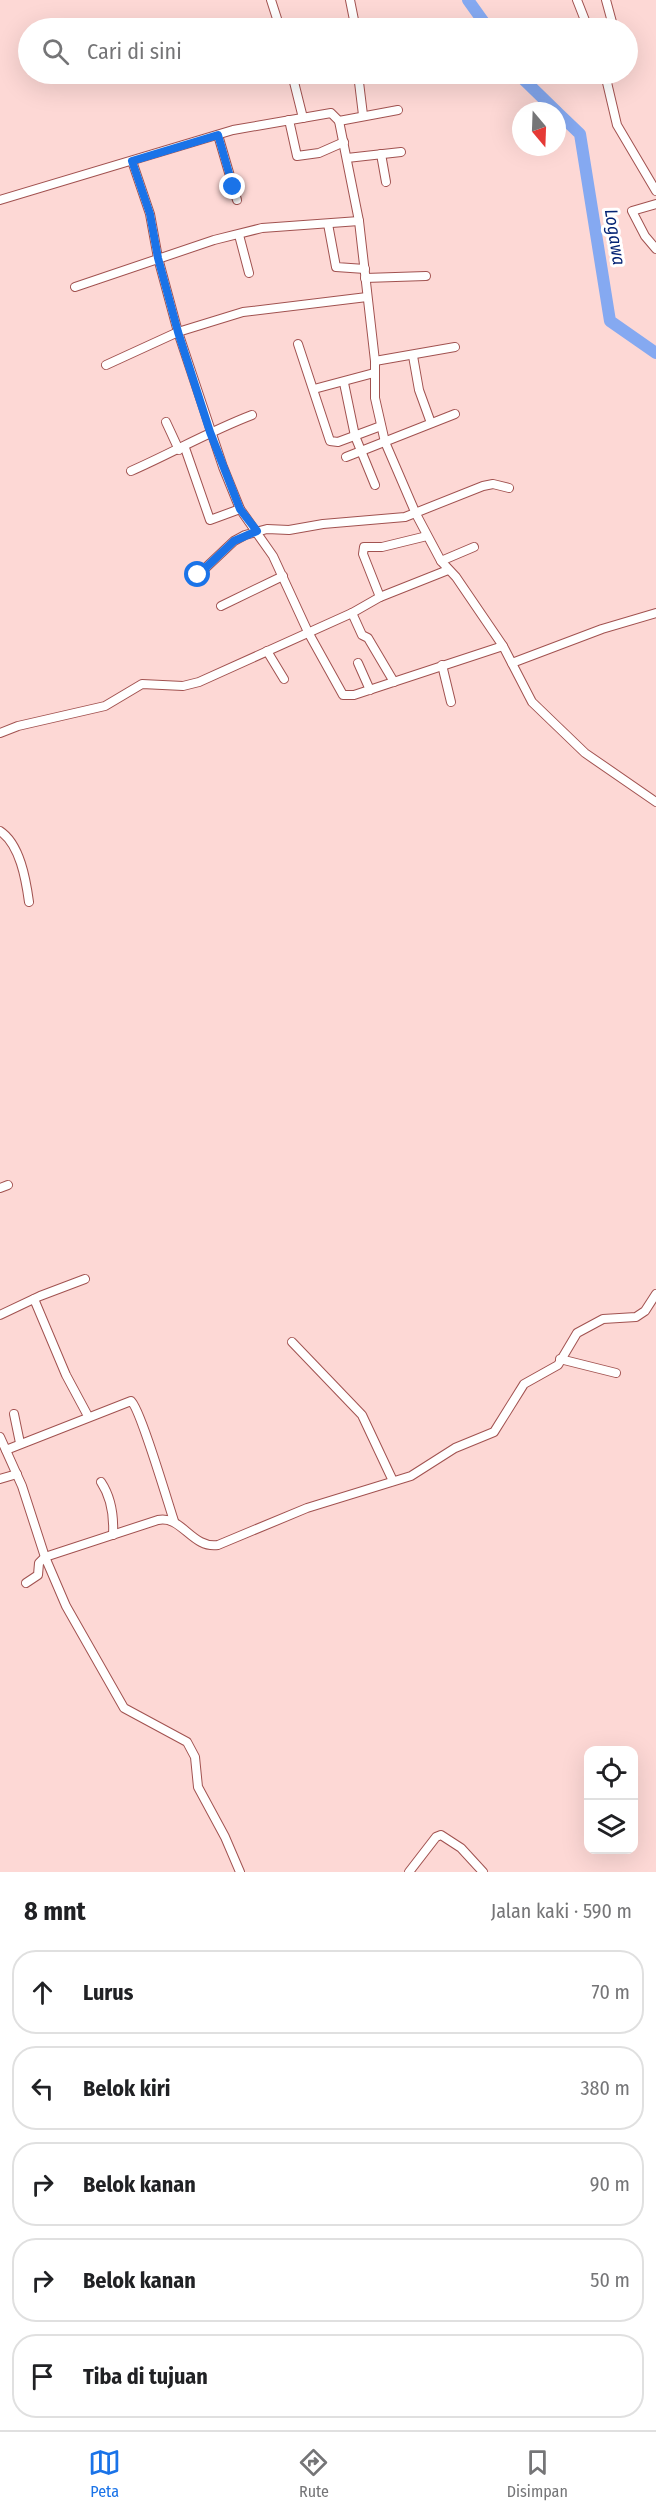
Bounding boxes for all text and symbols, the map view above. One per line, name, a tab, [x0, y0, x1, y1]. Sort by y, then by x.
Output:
search box	[18, 18, 638, 84]
icon: search	[39, 35, 72, 68]
text: Cari di sini	[87, 38, 182, 65]
north arrow	[512, 102, 566, 156]
route end	[219, 173, 245, 199]
water label: Logawa	[600, 207, 630, 267]
route start	[184, 561, 210, 587]
map controls	[584, 1746, 638, 1854]
button: locate	[584, 1746, 638, 1800]
button: layers	[584, 1800, 638, 1854]
text: 8 mnt	[24, 1896, 86, 1927]
text: Jalan kaki · 590 m	[491, 1899, 632, 1923]
icon: ahead	[26, 1976, 59, 2009]
text: Lurus	[83, 1979, 133, 2006]
text: 70 m	[592, 1980, 630, 2004]
icon: left	[26, 2072, 59, 2105]
text: Belok kiri	[83, 2075, 171, 2102]
text: 380 m	[580, 2076, 630, 2100]
icon: right	[26, 2168, 59, 2201]
text: Belok kanan	[83, 2171, 196, 2198]
text: 90 m	[590, 2172, 630, 2196]
icon: right	[26, 2264, 59, 2297]
text: Belok kanan	[83, 2267, 196, 2294]
text: 50 m	[590, 2268, 630, 2292]
icon: arrive	[26, 2360, 59, 2393]
text: Tiba di tujuan	[83, 2363, 208, 2390]
tab: Peta	[88, 2446, 121, 2501]
tab: Rute	[297, 2446, 330, 2501]
tab: Disimpan	[507, 2446, 568, 2501]

